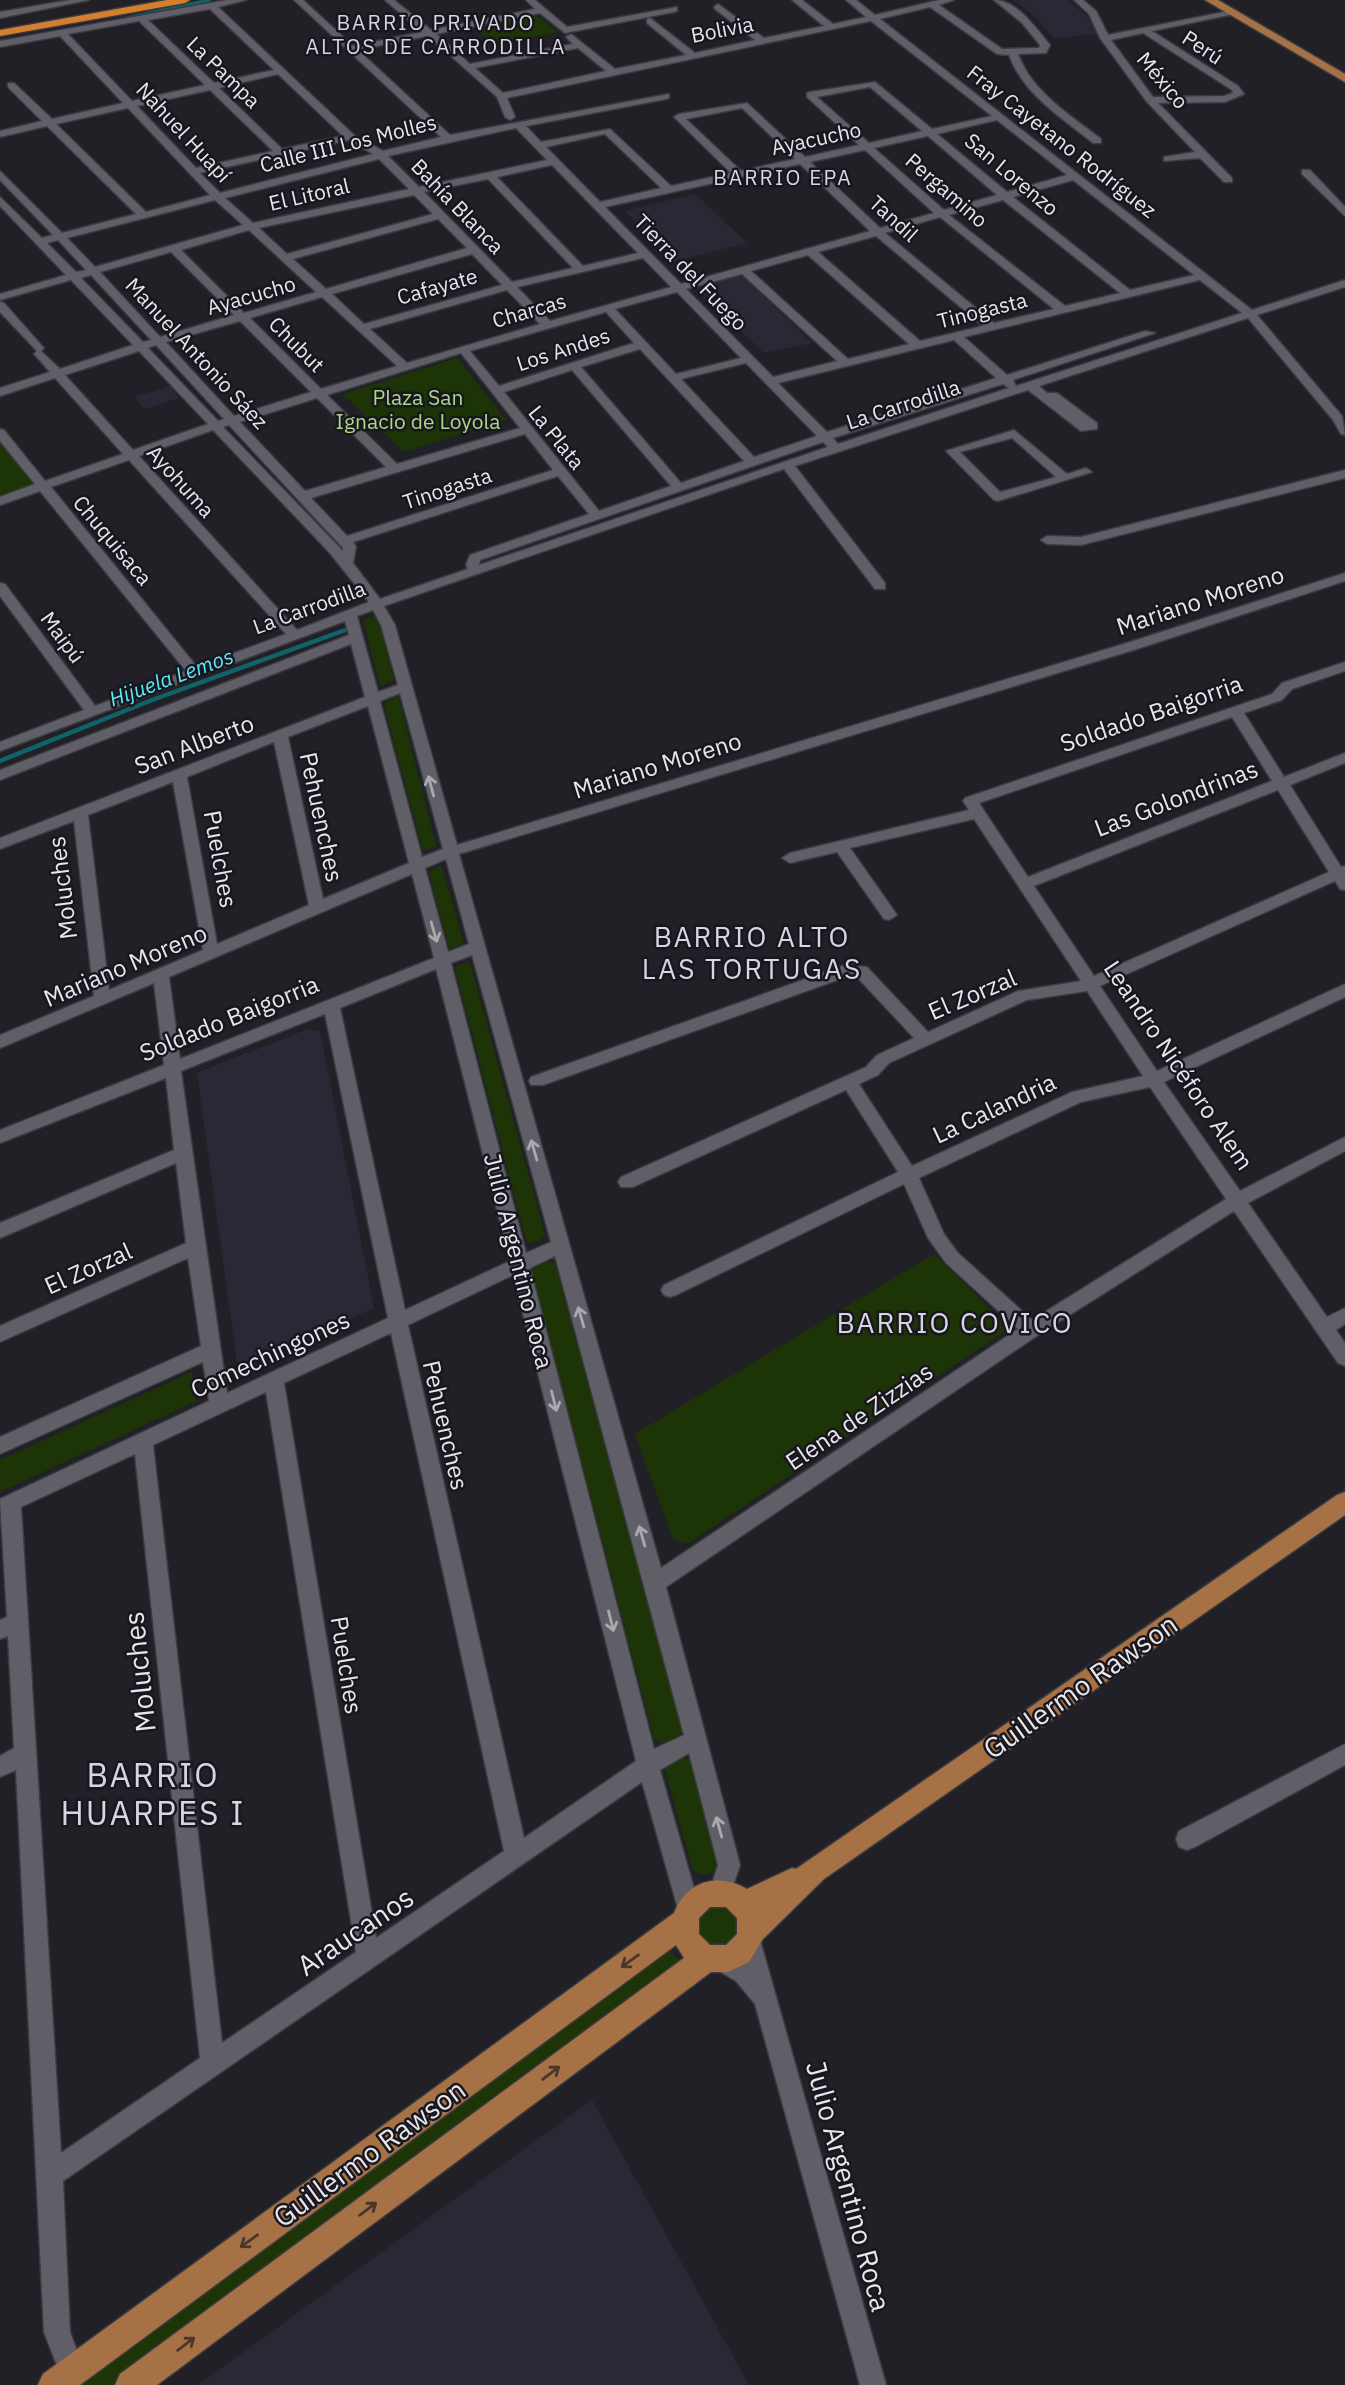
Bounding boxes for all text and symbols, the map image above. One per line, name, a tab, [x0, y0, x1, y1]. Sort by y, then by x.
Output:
district label: BARRIO PRIVADO ALTOS DE CARRODILLA	[306, 8, 566, 60]
street label: Bolivia	[688, 9, 756, 49]
street label: Perú	[1177, 23, 1229, 71]
street label: La Pampa	[181, 30, 267, 114]
street label: México	[1131, 46, 1195, 114]
street label: Fray Cayetano Rodríguez	[962, 58, 1163, 224]
street label: Nahuel Huapí	[130, 76, 238, 188]
street label: Calle III Los Molles	[257, 107, 439, 179]
street label: Ayacucho	[768, 115, 864, 161]
street label: San Lorenzo	[959, 126, 1065, 222]
street label: Pergamino	[900, 146, 994, 234]
street label: Bahía Blanca	[405, 152, 511, 260]
district label: BARRIO EPA	[713, 163, 853, 191]
street label: El Litoral	[266, 171, 353, 217]
street label: Tandil	[864, 189, 925, 248]
street label: Tierra del Fuego	[628, 208, 754, 336]
street label: Cafayate	[394, 261, 480, 311]
street label: Ayacucho	[203, 269, 299, 321]
street label: Manuel Antonio Sáez	[120, 271, 275, 435]
street label: Tinogasta	[934, 285, 1030, 335]
street label: Charcas	[489, 286, 569, 334]
street label: Chubut	[263, 310, 331, 378]
street label: Los Andes	[513, 321, 613, 377]
street label: La Carrodilla	[843, 372, 963, 436]
park label: Plaza San Ignacio de Loyola	[336, 383, 500, 435]
street label: La Plata	[523, 399, 591, 475]
street label: Ayohuma	[141, 439, 221, 523]
street label: Tinogasta	[399, 460, 495, 516]
street label: Chuquisaca	[67, 489, 159, 591]
street label: Mariano Moreno	[1112, 558, 1288, 642]
street label: La Carrodilla	[249, 574, 369, 640]
street label: Maipú	[35, 605, 91, 669]
water label: Hijuela Lemos	[105, 642, 237, 712]
street label: Soldado Baigorria	[1056, 667, 1246, 759]
street label: San Alberto	[130, 707, 258, 781]
street label: Mariano Moreno	[569, 724, 745, 806]
street label: Pehuenches	[293, 749, 351, 885]
street label: Las Golondrinas	[1090, 752, 1262, 844]
one-way arrow	[424, 775, 437, 798]
street label: Puelches	[197, 808, 245, 910]
street label: Moluches	[40, 835, 84, 941]
street label: Mariano Moreno	[38, 916, 212, 1014]
district label: BARRIO ALTO LAS TORTUGAS	[642, 918, 862, 987]
one-way arrow	[429, 921, 442, 943]
street label: Leandro Nicéforo Alem	[1097, 954, 1261, 1176]
street label: El Zorzal	[923, 961, 1021, 1027]
street label: Soldado Baigorria	[135, 967, 324, 1069]
street label: La Calandria	[927, 1065, 1061, 1151]
one-way arrow	[527, 1140, 540, 1162]
street label: Julio Argentino Roca	[477, 1150, 561, 1372]
street label: El Zorzal	[39, 1235, 137, 1301]
street label: Comechingones	[185, 1303, 355, 1405]
district label: BARRIO COVICO	[836, 1304, 1074, 1341]
one-way arrow	[574, 1306, 587, 1328]
street label: Elena de Zizzias	[779, 1355, 939, 1477]
street label: Pehuenches	[416, 1357, 476, 1493]
one-way arrow	[548, 1389, 561, 1412]
one-way arrow	[635, 1525, 648, 1548]
street label: Guillermo Rawson	[976, 1605, 1184, 1767]
one-way arrow	[605, 1609, 618, 1632]
street label: Moluches	[114, 1610, 164, 1734]
street label: Puelches	[323, 1614, 371, 1716]
district label: BARRIO HUARPES I	[61, 1753, 245, 1834]
one-way arrow	[712, 1816, 725, 1839]
street label: Araucanos	[289, 1878, 421, 1984]
one-way arrow	[621, 1954, 639, 1969]
street label: Julio Argentino Roca	[798, 2057, 900, 2315]
one-way arrow	[541, 2066, 560, 2081]
street label: Guillermo Rawson	[265, 2071, 473, 2235]
one-way arrow	[359, 2202, 378, 2217]
one-way arrow	[240, 2234, 259, 2249]
one-way arrow	[176, 2337, 194, 2352]

